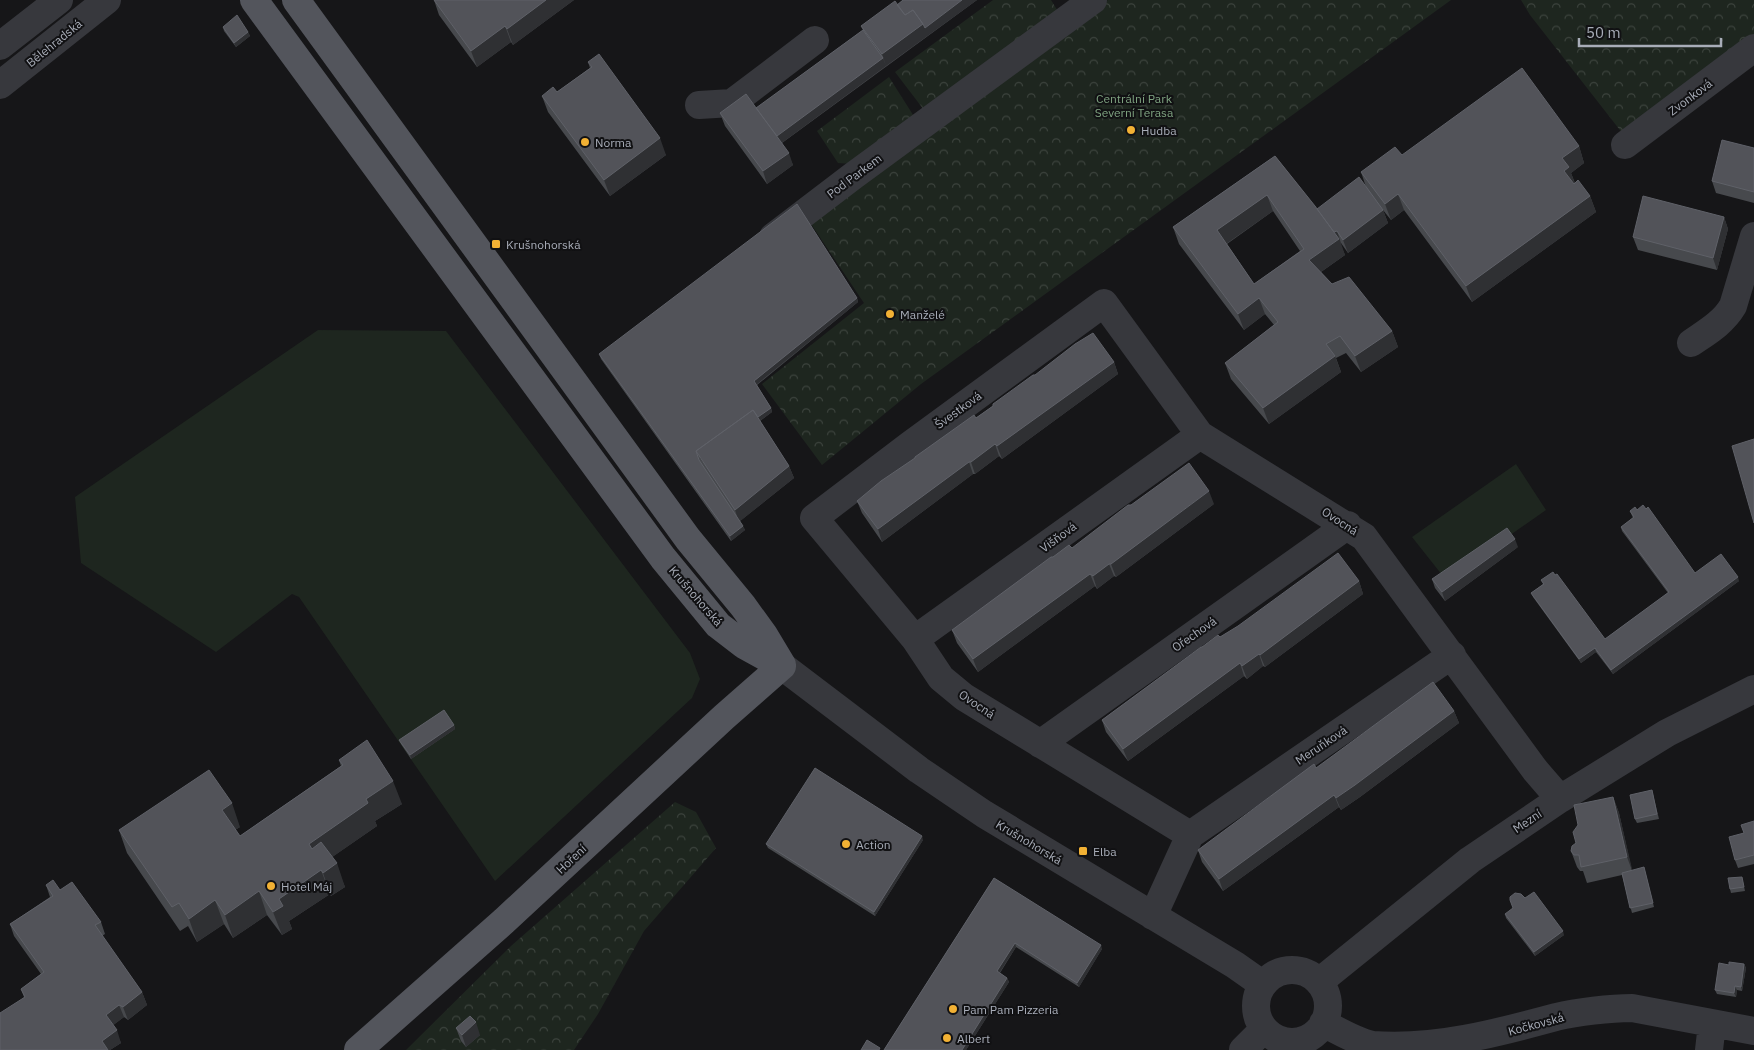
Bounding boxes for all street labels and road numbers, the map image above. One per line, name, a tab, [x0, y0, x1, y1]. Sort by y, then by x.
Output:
street label: Bělehradská	[23, 16, 85, 70]
street label: Zvonková	[1665, 75, 1715, 118]
street label: Pod Parkem	[824, 151, 884, 201]
street label: Švestková	[932, 388, 985, 432]
street label: Ovocná	[1319, 504, 1361, 539]
street label: Višňová	[1037, 518, 1080, 555]
street label: Krušnohorská	[666, 563, 727, 629]
street label: Ořechová	[1169, 613, 1220, 655]
street label: Ovocná	[956, 687, 998, 722]
street label: Meruňková	[1292, 722, 1350, 768]
street label: Mezní	[1510, 806, 1544, 836]
street label: Krušnohorská	[993, 816, 1065, 868]
street label: Hoření	[553, 841, 589, 877]
street label: Kočkovská	[1506, 1009, 1566, 1039]

